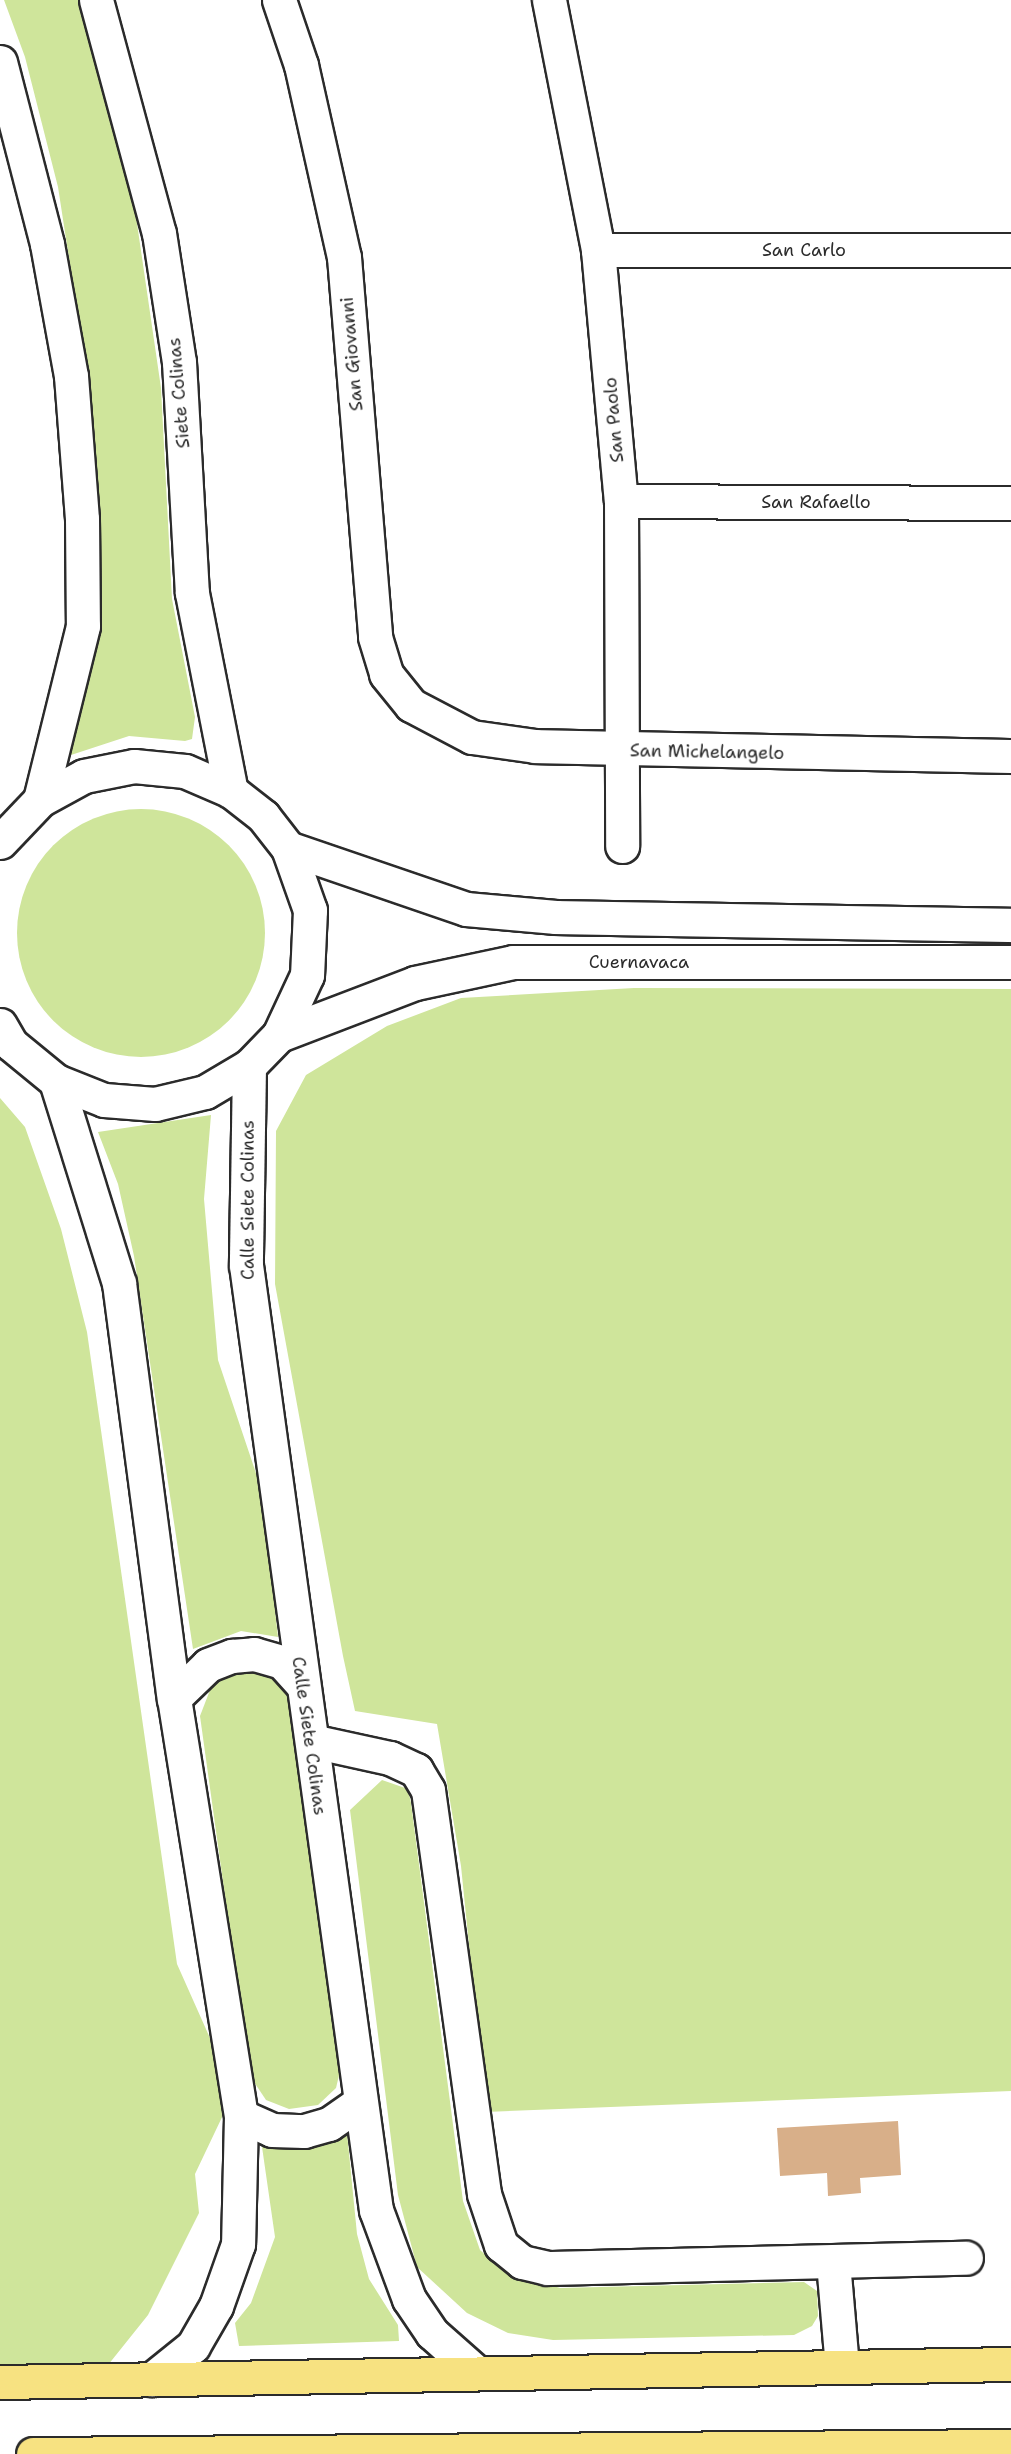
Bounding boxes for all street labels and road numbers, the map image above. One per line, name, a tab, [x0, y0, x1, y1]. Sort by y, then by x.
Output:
street label: San Carlo	[762, 239, 846, 261]
street label: San Giovanni	[336, 296, 368, 412]
street label: Siete Colinas	[163, 337, 195, 449]
street label: San Paolo	[600, 376, 628, 464]
street label: San Rafaello	[761, 491, 871, 513]
street label: San Michelangelo	[630, 740, 784, 764]
street label: Cuernavaca	[589, 951, 689, 973]
street label: Calle Siete Colinas	[237, 1120, 259, 1280]
street label: Calle Siete Colinas	[287, 1655, 331, 1817]

